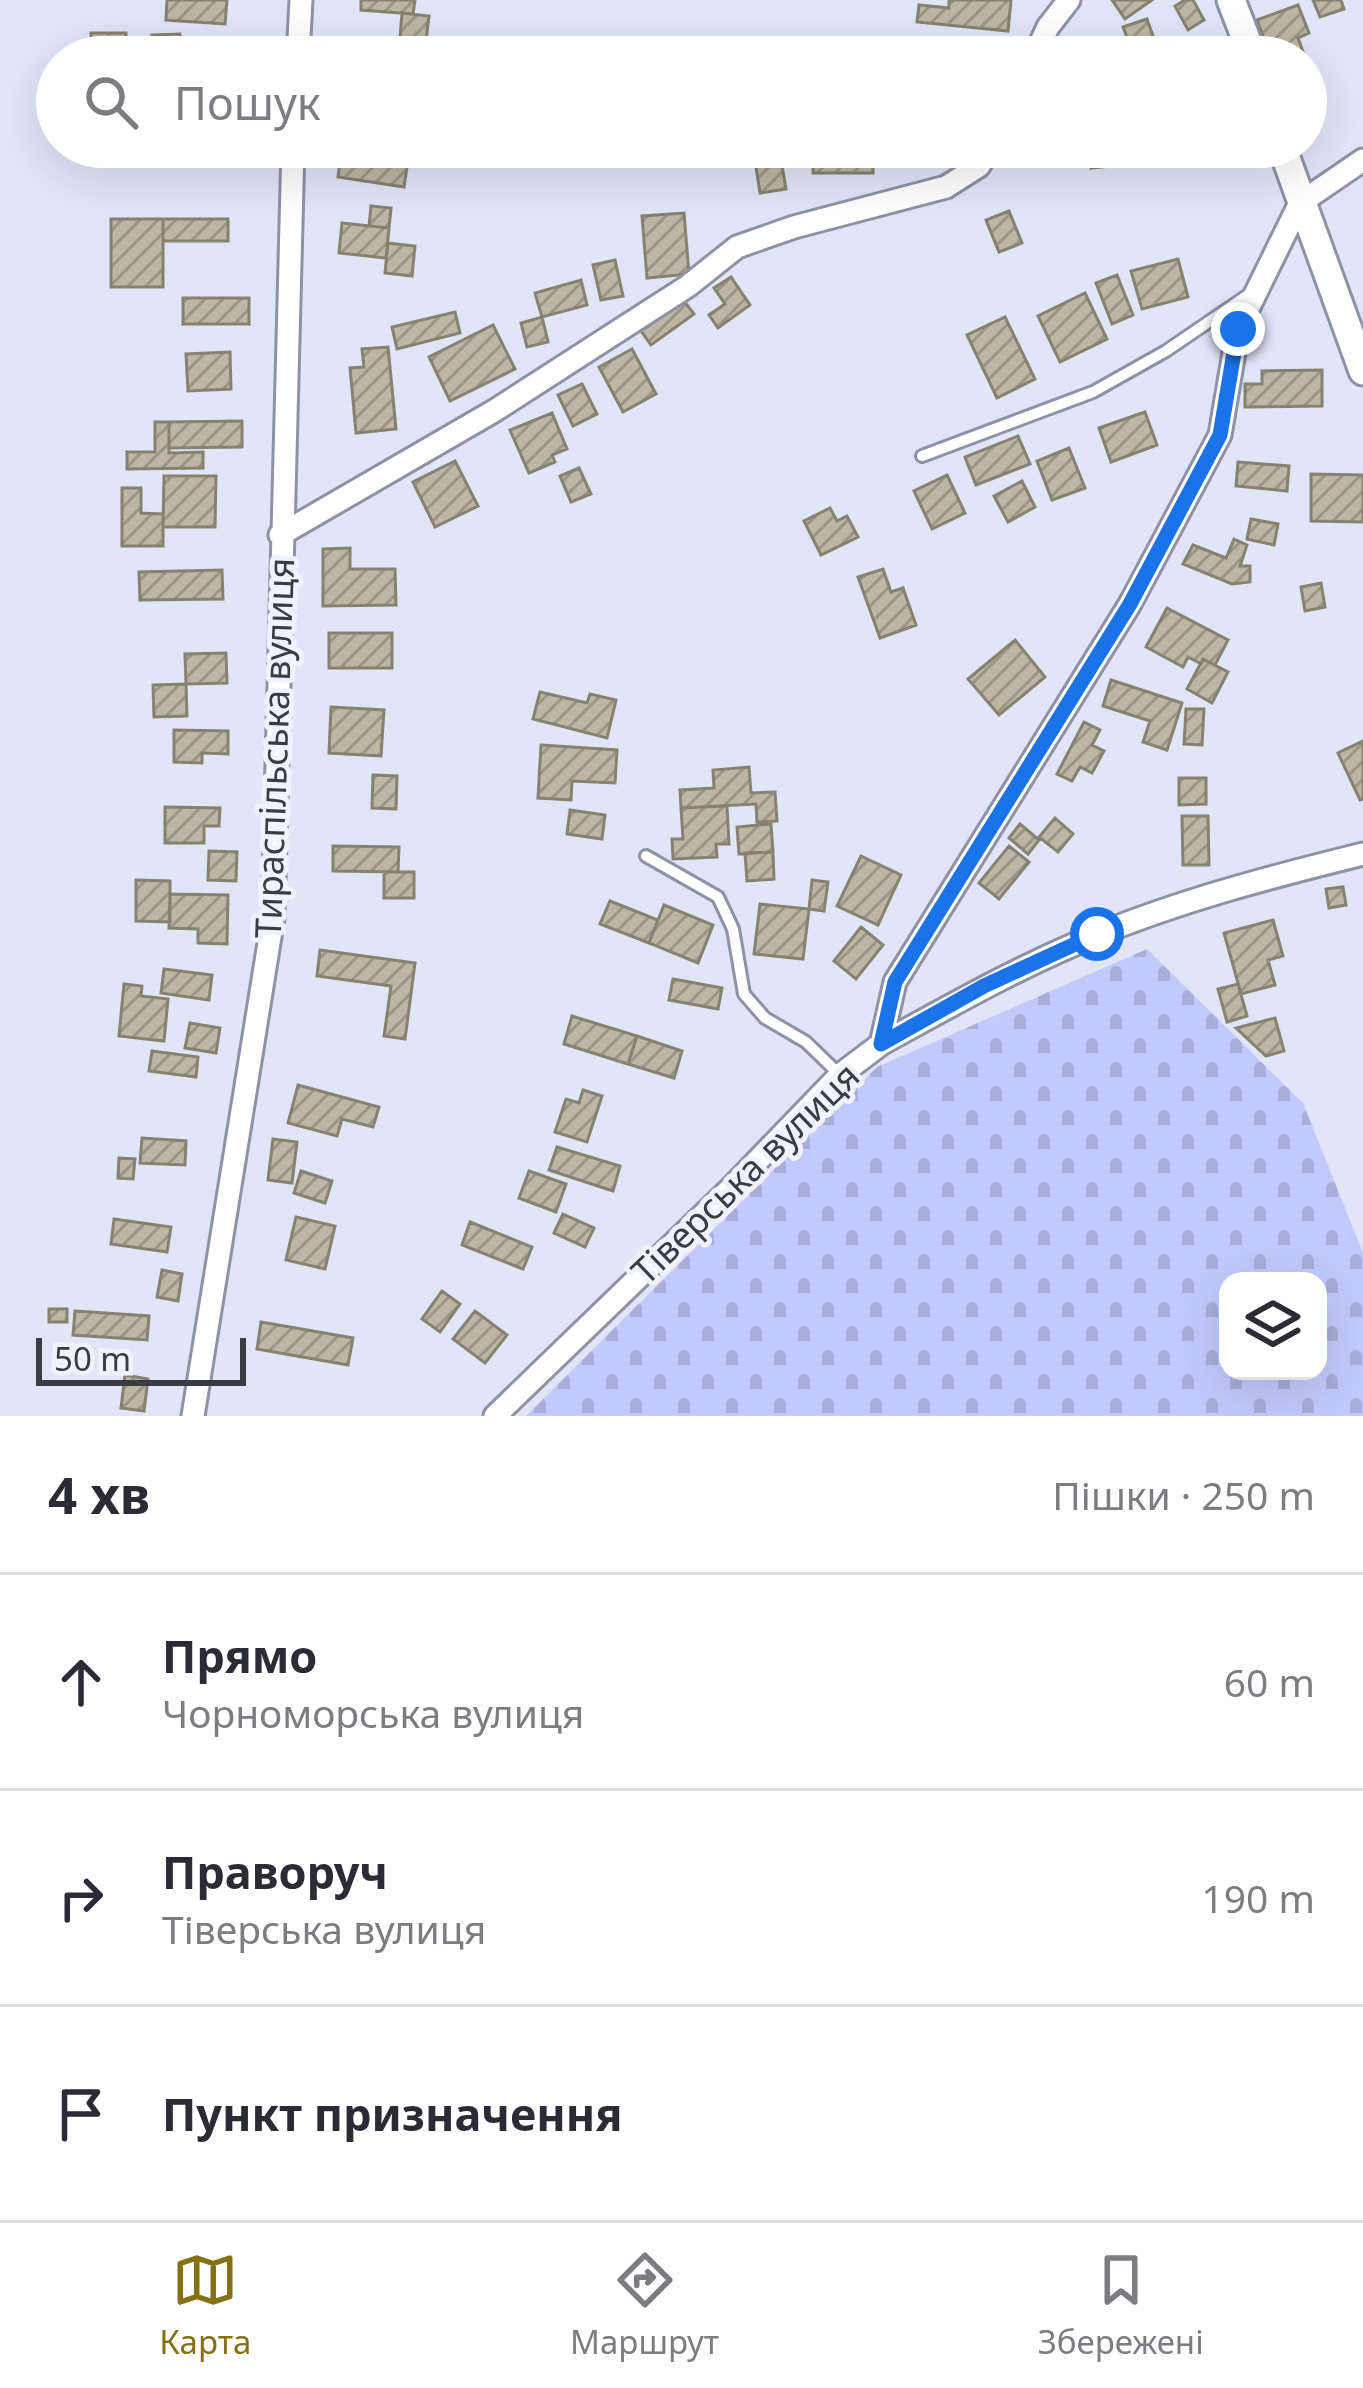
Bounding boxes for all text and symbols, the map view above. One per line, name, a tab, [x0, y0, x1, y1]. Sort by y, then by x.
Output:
search box	[36, 36, 1327, 168]
icon: search	[78, 69, 144, 135]
text: Пошук	[174, 72, 321, 133]
route end	[1211, 302, 1265, 356]
street label: Тираспільська вулиця	[243, 557, 305, 939]
route start	[1070, 907, 1124, 961]
street label: Тіверська вулиця	[620, 1051, 870, 1295]
map controls	[1219, 1272, 1327, 1380]
button: layers	[1219, 1272, 1327, 1380]
scale bar	[36, 1332, 246, 1385]
text: 50 m	[54, 1336, 131, 1381]
text: 4 хв	[48, 1459, 150, 1529]
text: Пішки · 250 m	[1052, 1468, 1315, 1521]
text: Прямо	[162, 1625, 317, 1686]
icon: ahead	[48, 1649, 114, 1715]
text: 60 m	[1224, 1655, 1315, 1708]
text: Чорноморська вулиця	[162, 1686, 584, 1739]
text: Праворуч	[162, 1841, 388, 1902]
icon: right	[48, 1865, 114, 1931]
text: 190 m	[1201, 1871, 1315, 1924]
text: Тіверська вулиця	[162, 1902, 486, 1955]
icon: arrive	[48, 2081, 114, 2147]
text: Пункт призначення	[162, 2083, 623, 2144]
tab: Карта	[159, 2247, 251, 2364]
tab: Маршрут	[570, 2247, 719, 2364]
tab: Збережені	[1038, 2247, 1204, 2364]

